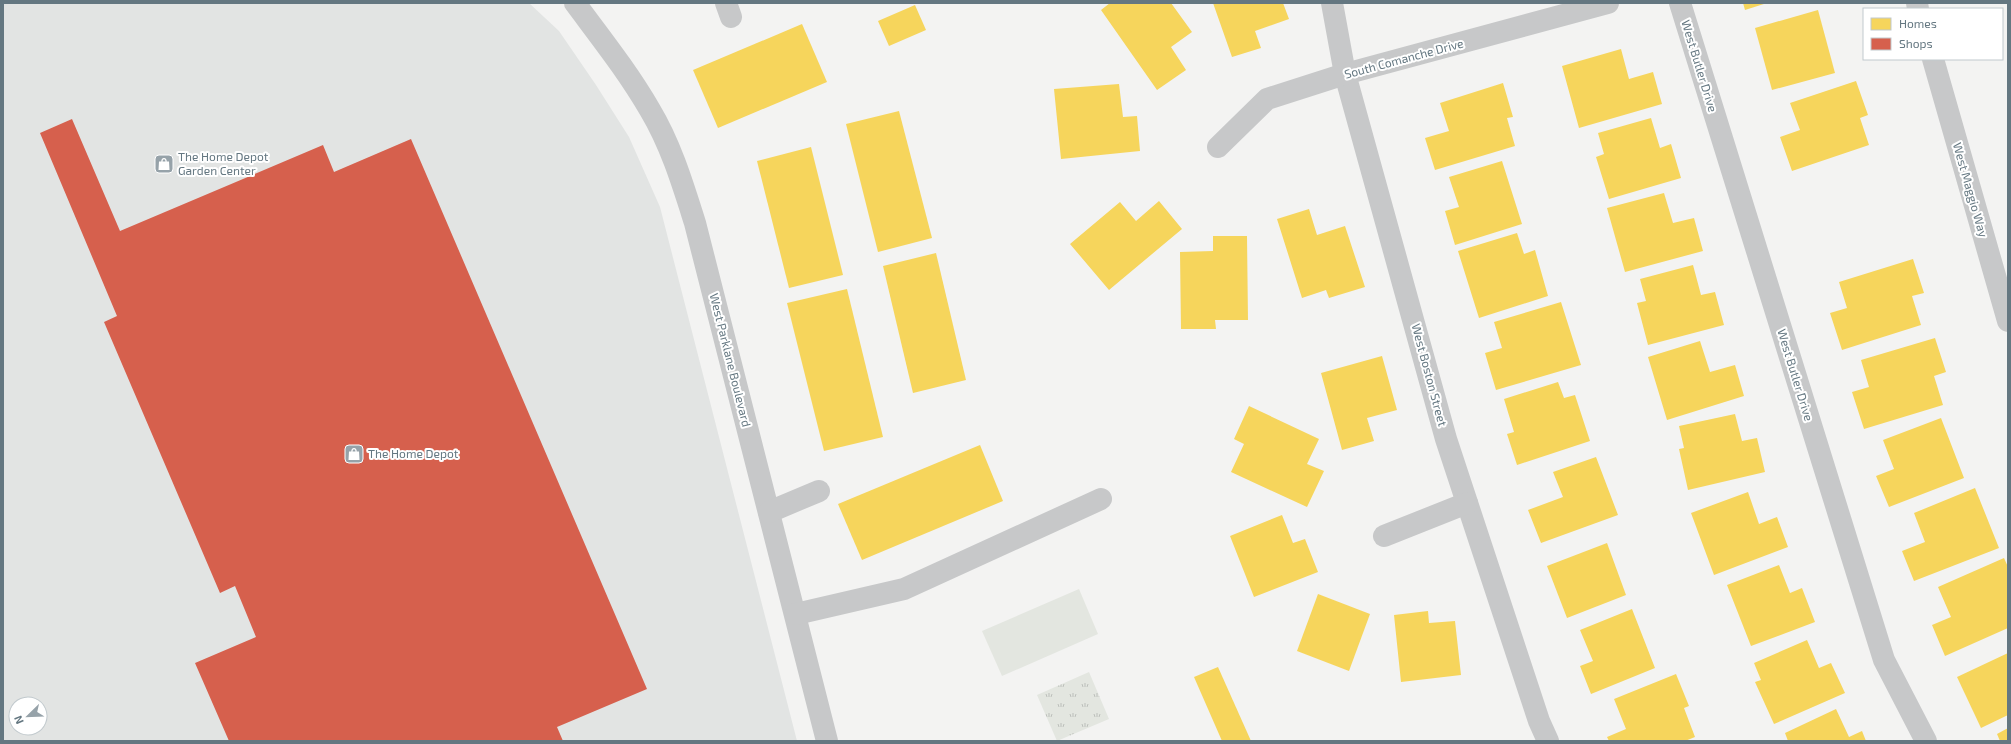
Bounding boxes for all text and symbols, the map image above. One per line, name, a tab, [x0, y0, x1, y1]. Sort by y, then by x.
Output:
legend	[1863, 8, 2003, 60]
text: Homes	[1899, 16, 1937, 30]
street label: West Butler Drive	[1679, 18, 1721, 113]
street label: South Comanche Drive	[1343, 35, 1465, 81]
text: Shops	[1899, 36, 1933, 50]
street label: West Maggio Way	[1951, 141, 1991, 239]
place label: The Home Depot Garden Center	[178, 149, 269, 177]
shop icon: The Home Depot Garden Center	[153, 153, 175, 175]
street label: West Parklane Boulevard	[708, 291, 754, 428]
street label: West Boston Street	[1410, 322, 1451, 428]
street label: West Butler Drive	[1775, 327, 1817, 422]
shop icon: The Home Depot	[343, 443, 365, 465]
place label: The Home Depot	[368, 446, 459, 460]
north arrow	[8, 696, 48, 736]
text: N	[11, 714, 26, 726]

